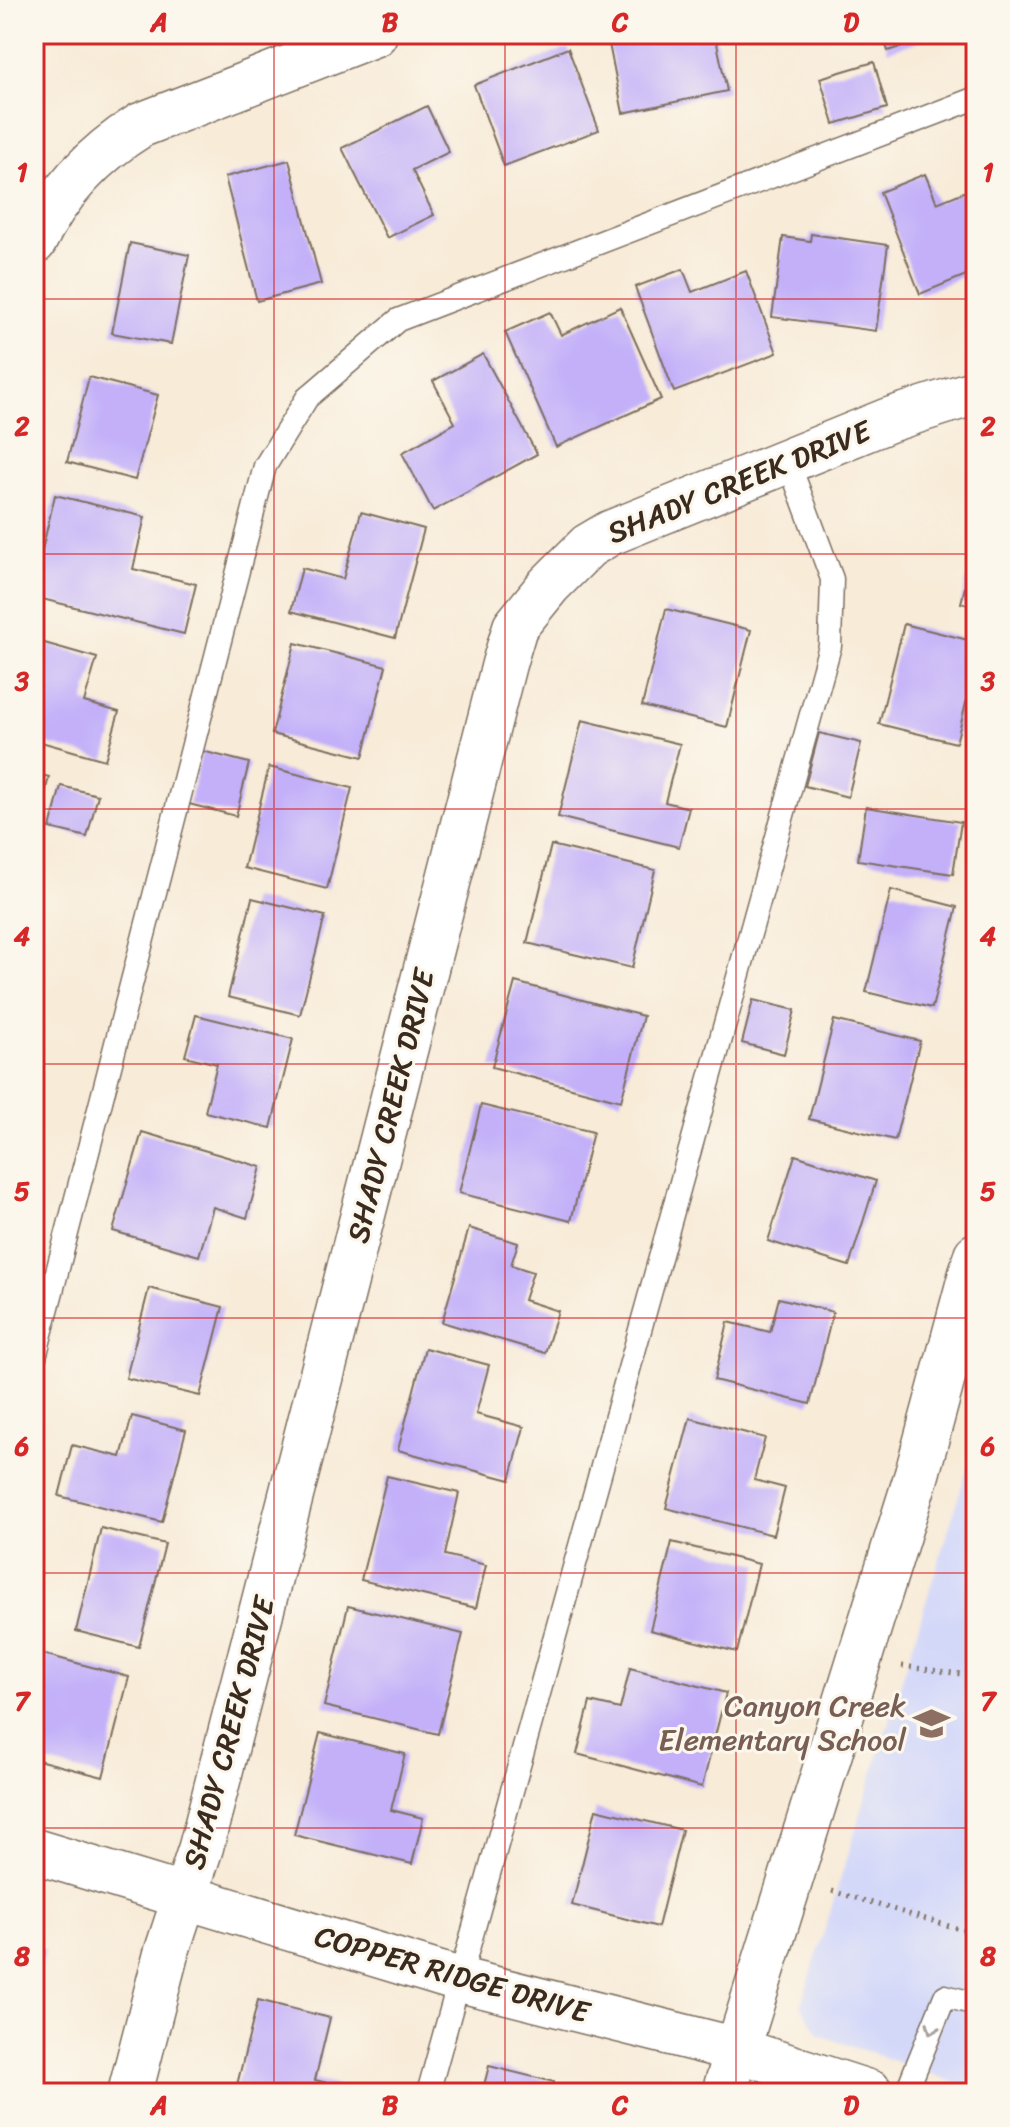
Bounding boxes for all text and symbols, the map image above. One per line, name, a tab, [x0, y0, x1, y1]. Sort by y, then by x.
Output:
text: A	[149, 0, 168, 45]
text: B	[382, 0, 399, 45]
text: C	[611, 0, 629, 45]
text: D	[843, 0, 859, 45]
text: 1	[16, 149, 28, 195]
text: 1	[982, 149, 994, 195]
text: 2	[13, 403, 30, 449]
text: 2	[979, 403, 996, 449]
street label: SHADY CREEK DRIVE	[599, 404, 881, 560]
text: 3	[14, 658, 30, 704]
text: 3	[980, 658, 996, 704]
text: 4	[14, 913, 30, 959]
text: 4	[980, 913, 996, 959]
street label: SHADY CREEK DRIVE	[331, 961, 452, 1249]
text: 5	[14, 1168, 30, 1214]
text: 5	[980, 1168, 996, 1214]
text: 6	[14, 1423, 30, 1469]
text: 6	[980, 1423, 996, 1469]
street label: SHADY CREEK DRIVE	[167, 1588, 292, 1875]
text: 7	[15, 1678, 32, 1724]
text: 7	[981, 1678, 998, 1724]
place label: Canyon Creek Elementary School	[658, 1679, 906, 1767]
school or university icon: Canyon Creek Elementary School	[913, 1704, 951, 1742]
street label: COPPER RIDGE DRIVE	[308, 1909, 598, 2040]
text: 8	[13, 1933, 30, 1979]
text: 8	[979, 1933, 996, 1979]
one-way arrow	[925, 2021, 942, 2035]
text: A	[149, 2082, 168, 2127]
text: B	[382, 2082, 399, 2127]
text: C	[611, 2082, 629, 2127]
text: D	[843, 2082, 859, 2127]

